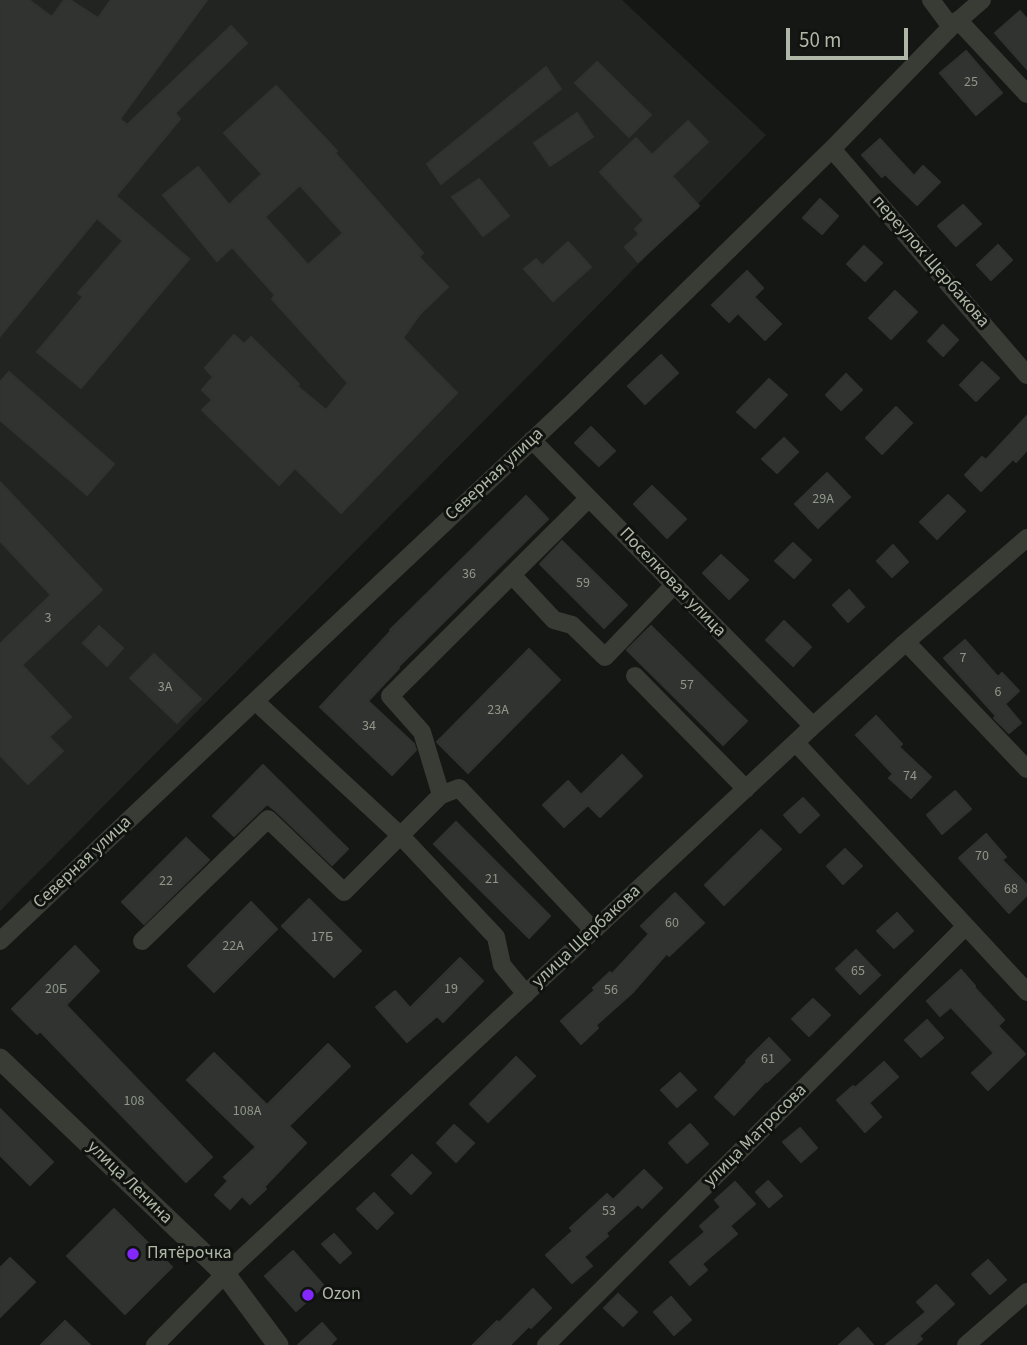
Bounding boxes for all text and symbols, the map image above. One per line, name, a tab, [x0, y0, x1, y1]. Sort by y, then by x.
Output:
scale bar	[789, 14, 912, 58]
text: 50 m	[799, 25, 841, 55]
house number: 25	[964, 75, 978, 91]
street label: переулок Щербакова	[867, 191, 993, 333]
street label: Северная улица	[441, 424, 549, 526]
house number: 29А	[812, 492, 834, 508]
street label: Поселковая улица	[614, 524, 730, 642]
house number: 36	[462, 567, 476, 583]
house number: 59	[576, 576, 590, 592]
house number: 3	[45, 611, 51, 627]
house number: 7	[960, 651, 966, 667]
house number: 57	[680, 678, 694, 694]
house number: 3А	[158, 680, 172, 696]
house number: 6	[995, 685, 1001, 701]
house number: 23А	[487, 703, 509, 719]
house number: 34	[362, 719, 376, 735]
house number: 74	[903, 769, 917, 785]
street label: Северная улица	[29, 812, 137, 914]
house number: 70	[975, 849, 989, 865]
house number: 21	[485, 872, 499, 888]
house number: 22	[159, 874, 173, 890]
street label: улица Щербакова	[528, 881, 646, 993]
house number: 68	[1004, 882, 1018, 898]
house number: 60	[665, 916, 679, 932]
house number: 17Б	[311, 930, 333, 946]
house number: 22А	[222, 939, 244, 955]
house number: 65	[851, 964, 865, 980]
house number: 20Б	[45, 982, 67, 998]
house number: 19	[444, 982, 458, 998]
house number: 56	[604, 983, 618, 999]
house number: 61	[761, 1052, 775, 1068]
street label: улица Матросова	[700, 1080, 812, 1192]
house number: 108	[124, 1094, 144, 1110]
house number: 108А	[233, 1104, 261, 1120]
street label: улица Ленина	[82, 1137, 176, 1229]
house number: 53	[602, 1204, 616, 1220]
place label: Пятёрочка	[147, 1243, 232, 1265]
marker: Пятёрочка	[125, 1246, 141, 1262]
place label: Ozon	[322, 1284, 361, 1306]
marker: Ozon	[300, 1287, 316, 1303]

